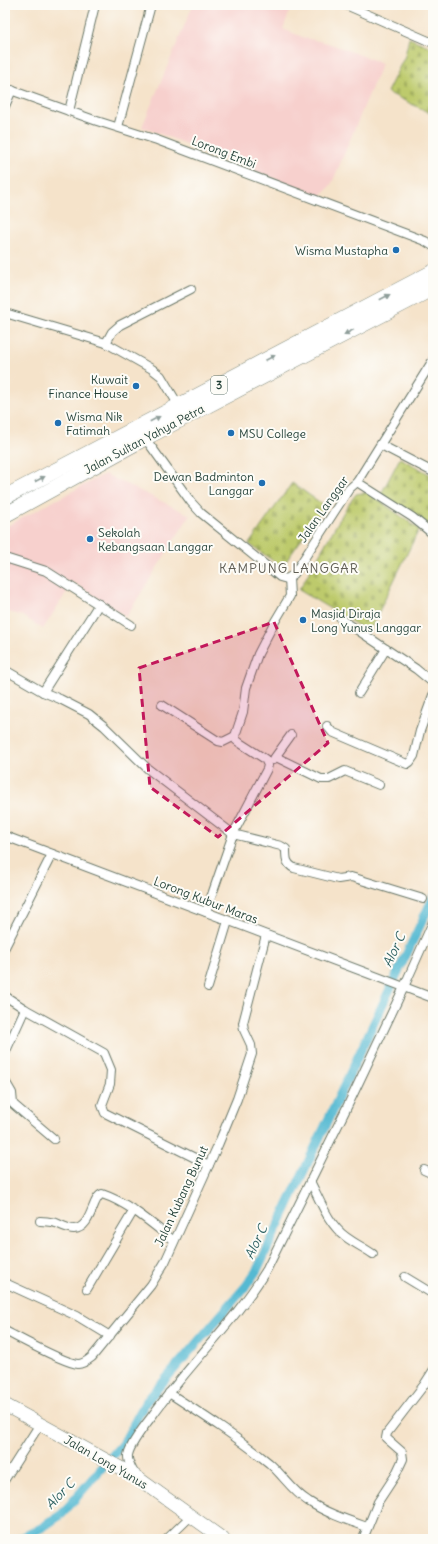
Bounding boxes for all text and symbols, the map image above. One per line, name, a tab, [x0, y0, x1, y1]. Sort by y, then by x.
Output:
street label: Lorong Embi	[190, 133, 258, 171]
place label: Wisma Mustapha	[295, 243, 388, 258]
marker: Wisma Mustapha	[391, 245, 401, 255]
one-way arrow	[379, 294, 390, 301]
one-way arrow	[343, 328, 355, 335]
one-way arrow	[264, 355, 275, 361]
place label: Kuwait Finance House	[48, 372, 128, 401]
road number: 3	[211, 376, 227, 394]
marker: Kuwait Finance House	[131, 381, 141, 391]
street label: Jalan Sultan Yahya Petra	[81, 401, 207, 477]
place label: Wisma Nik Fatimah	[66, 409, 122, 438]
one-way arrow	[149, 415, 160, 422]
marker: Wisma Nik Fatimah	[53, 418, 63, 428]
place label: MSU College	[239, 426, 306, 441]
marker: MSU College	[226, 428, 236, 438]
place label: Dewan Badminton Langgar	[153, 469, 254, 498]
street label: Jalan Langgar	[295, 473, 351, 545]
one-way arrow	[34, 476, 45, 482]
marker: Dewan Badminton Langgar	[257, 478, 267, 488]
place label: Sekolah Kebangsaan Langgar	[98, 525, 213, 554]
marker: Sekolah Kebangsaan Langgar	[85, 534, 95, 544]
district label: KAMPUNG LANGGAR	[219, 560, 359, 577]
place label: Masjid Diraja Long Yunus Langgar	[311, 606, 421, 635]
marker: Masjid Diraja Long Yunus Langgar	[298, 615, 308, 625]
street label: Lorong Kubur Maras	[152, 873, 260, 927]
water label: Alor C	[379, 928, 410, 970]
street label: Jalan Kubang Bunut	[151, 1143, 211, 1249]
water label: Alor C	[241, 1220, 272, 1262]
street label: Jalan Long Yunus	[61, 1432, 151, 1492]
water label: Alor C	[42, 1474, 80, 1513]

